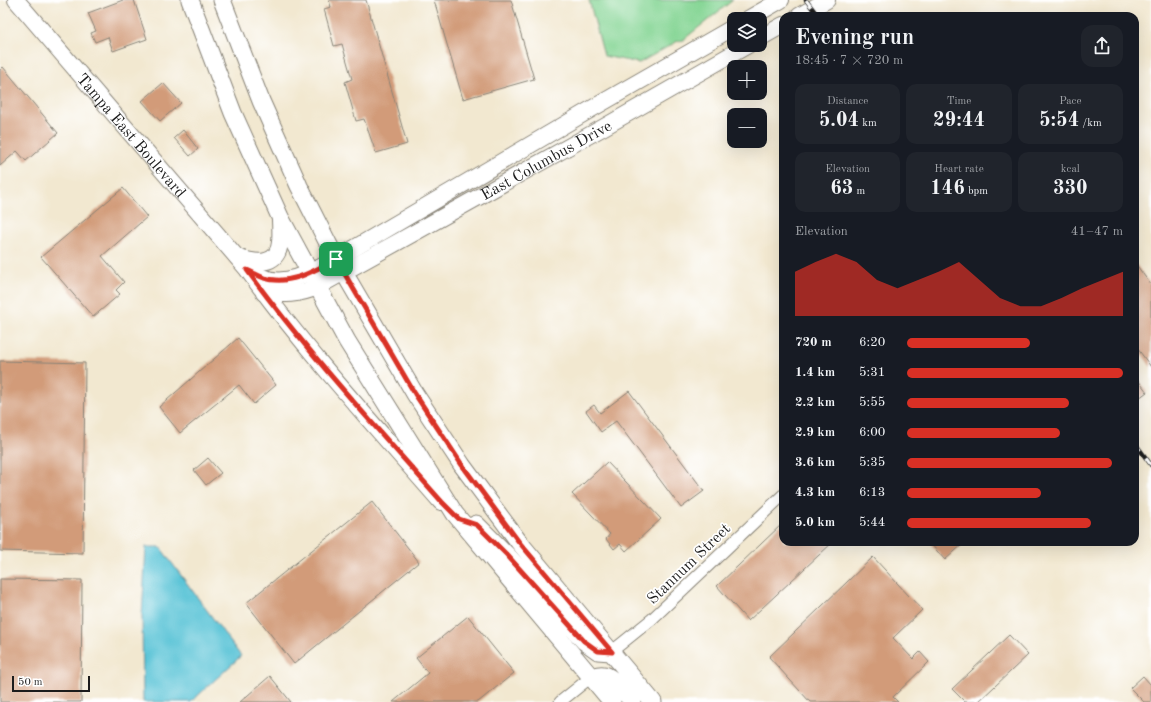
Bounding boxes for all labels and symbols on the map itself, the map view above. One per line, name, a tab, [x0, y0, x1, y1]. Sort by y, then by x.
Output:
street label: Tampa East Boulevard	[73, 71, 188, 201]
street label: East Columbus Drive	[479, 118, 615, 204]
pin	[319, 242, 353, 276]
street label: Stannum Street	[645, 521, 734, 608]
scale bar	[12, 674, 90, 693]

